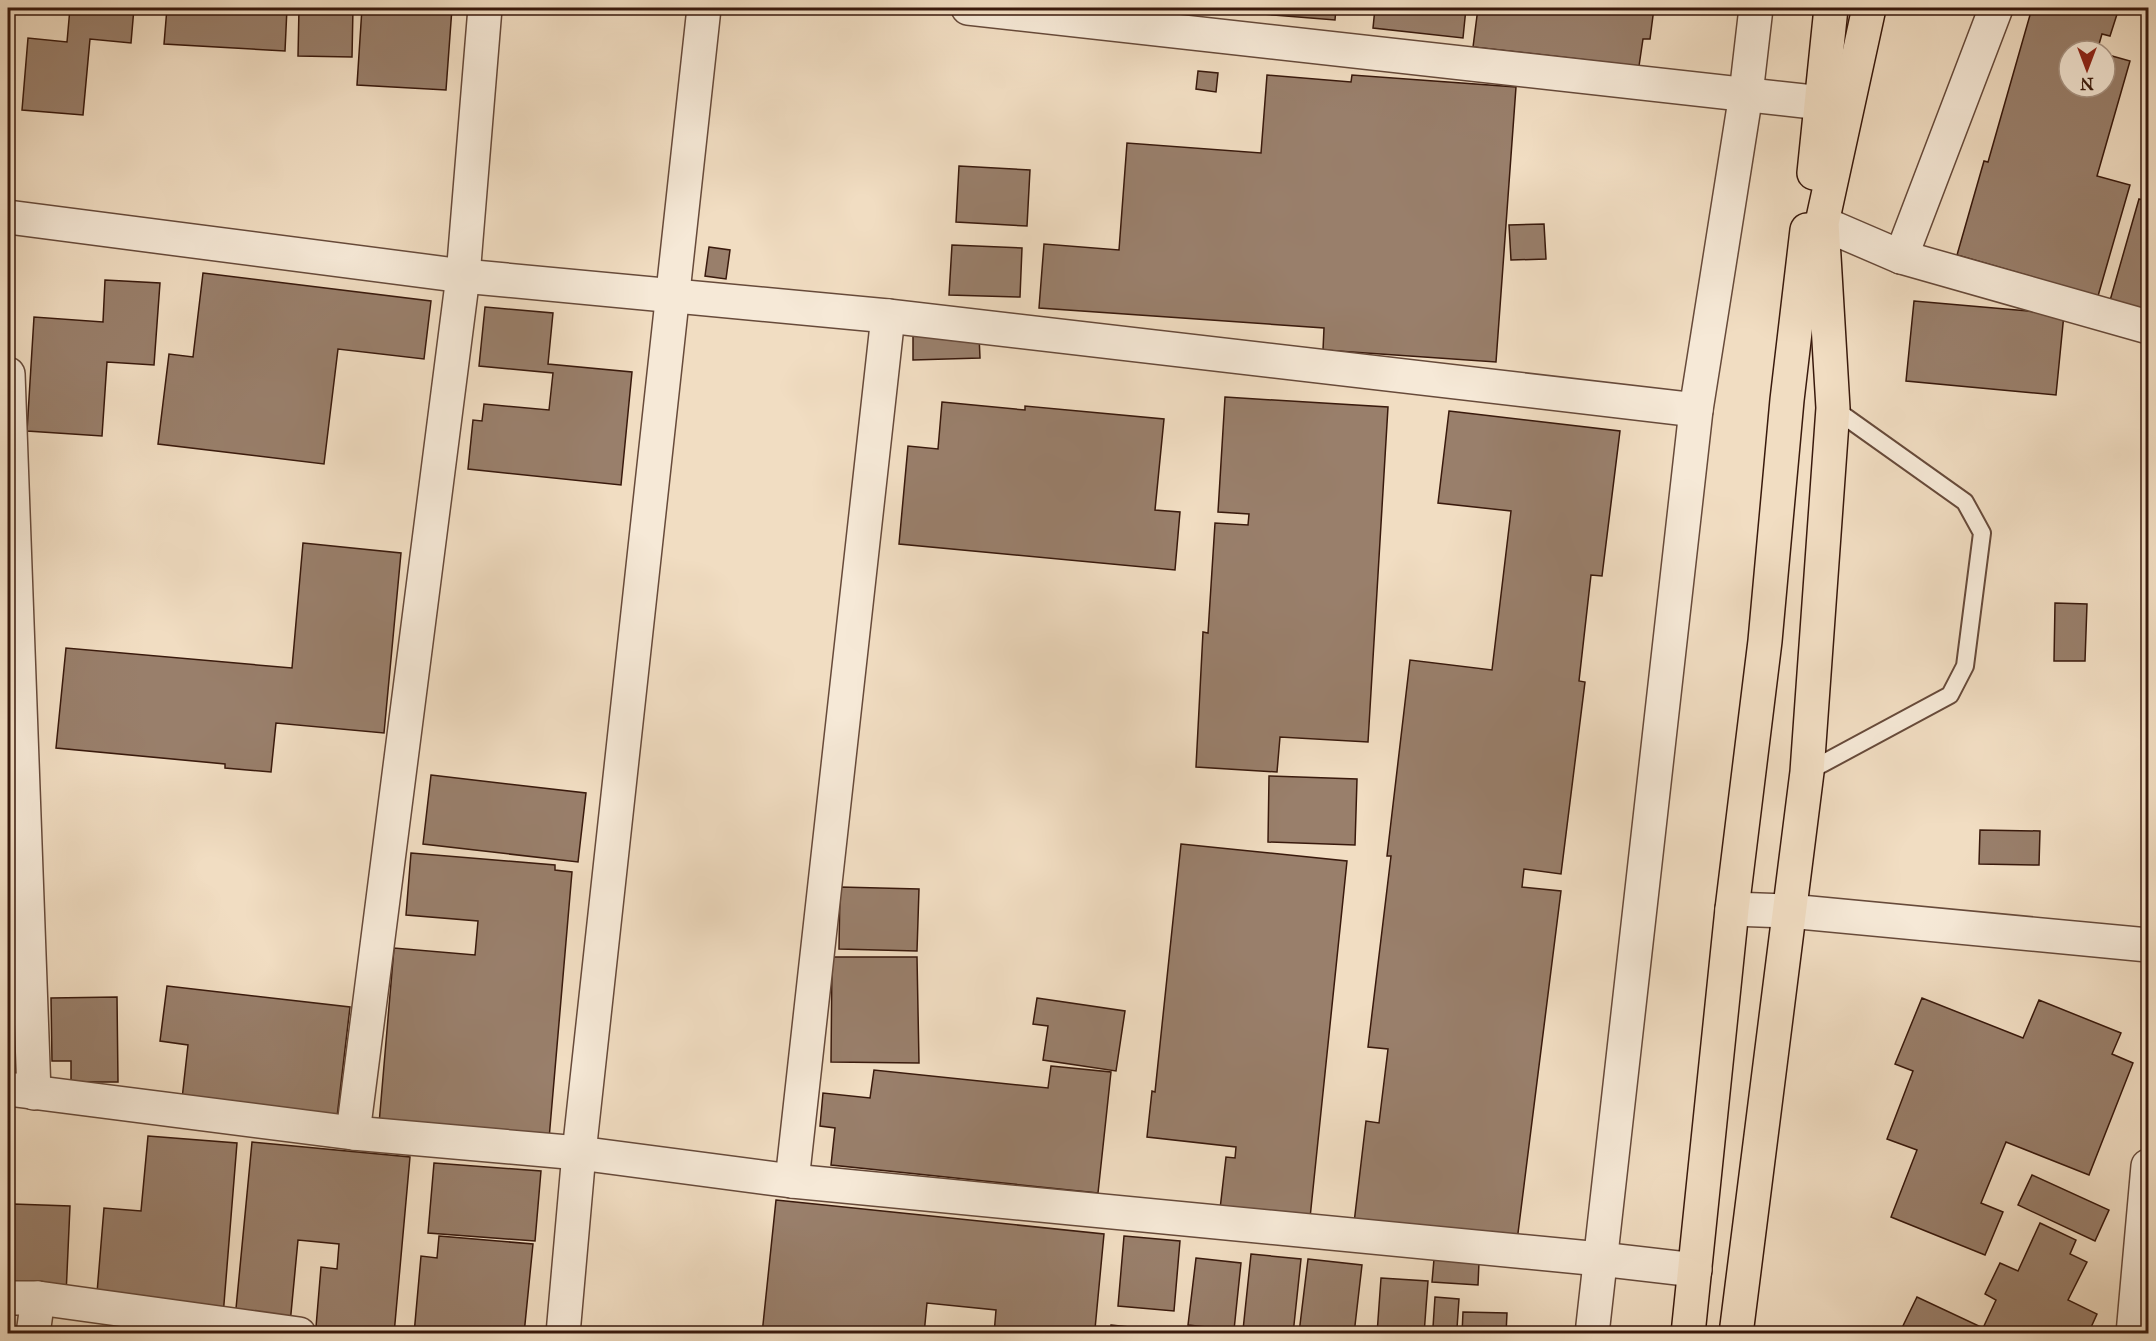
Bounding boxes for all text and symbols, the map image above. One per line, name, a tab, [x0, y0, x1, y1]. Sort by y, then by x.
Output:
north arrow	[2057, 39, 2117, 99]
text: N	[2080, 74, 2094, 93]

